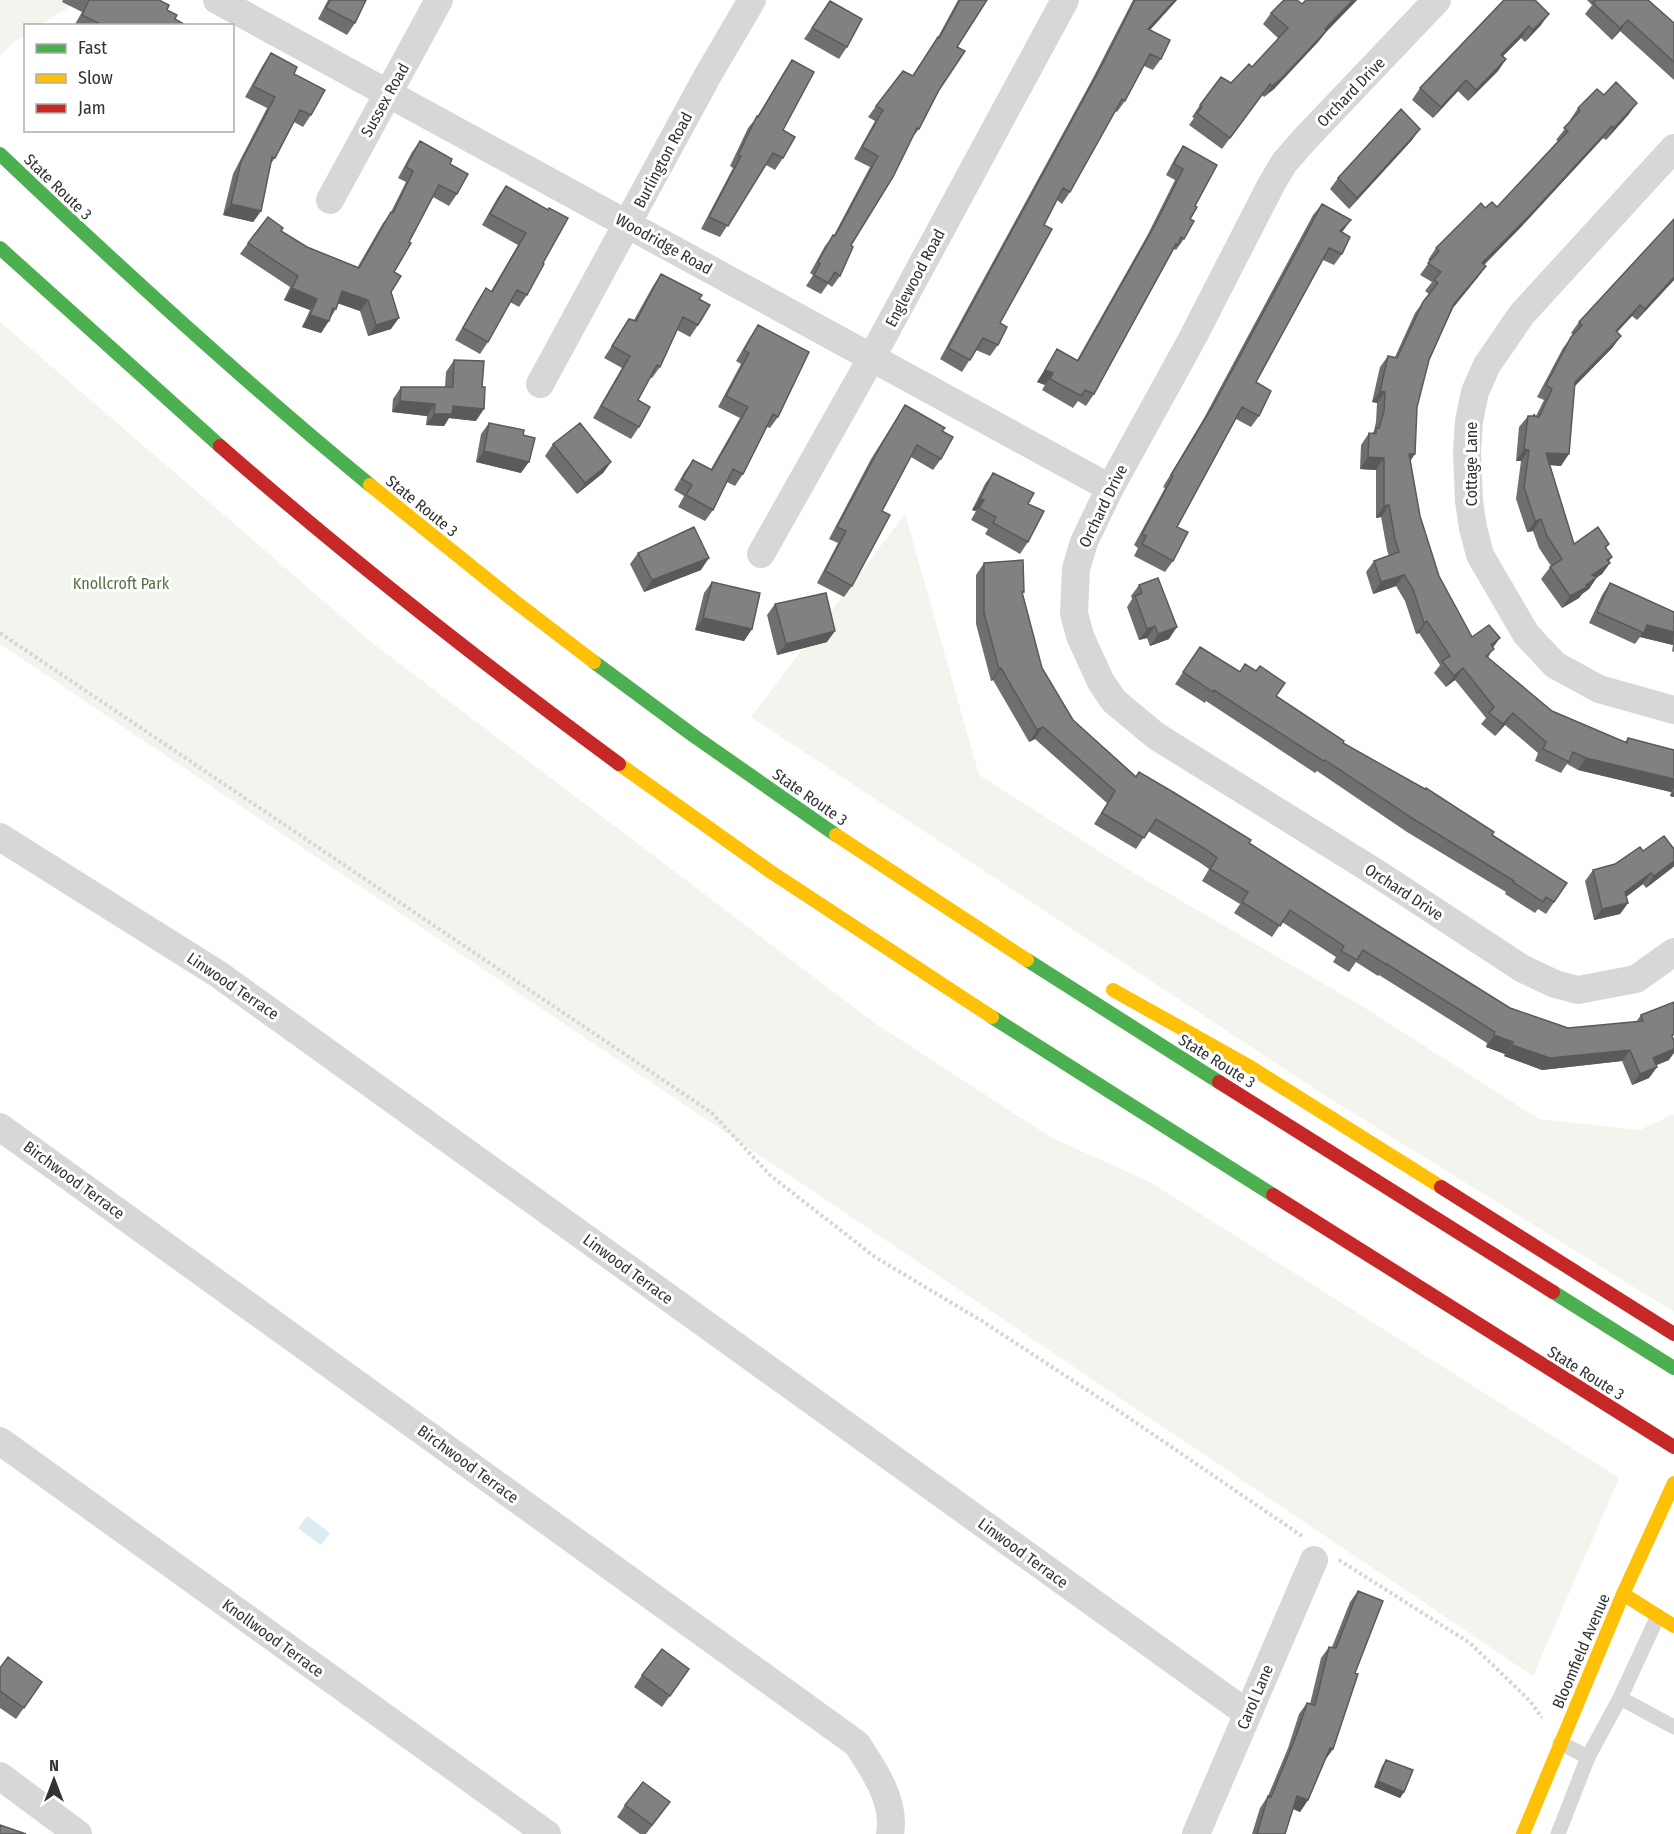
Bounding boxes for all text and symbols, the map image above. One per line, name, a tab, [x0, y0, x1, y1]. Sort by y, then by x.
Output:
legend	[24, 24, 234, 132]
text: Fast	[78, 37, 107, 59]
street label: Orchard Drive	[1313, 53, 1389, 131]
street label: Sussex Road	[357, 60, 413, 140]
text: Slow	[78, 67, 113, 89]
text: Jam	[78, 97, 106, 119]
street label: Burlington Road	[630, 109, 696, 211]
street label: State Route 3	[20, 150, 96, 224]
street label: Woodridge Road	[612, 210, 716, 278]
street label: Englewood Road	[881, 226, 949, 330]
street label: Cottage Lane	[1462, 422, 1481, 506]
street label: Orchard Drive	[1075, 461, 1131, 550]
street label: State Route 3	[382, 471, 462, 541]
park label: Knollcroft Park	[73, 574, 170, 593]
street label: State Route 3	[769, 764, 851, 830]
street label: Orchard Drive	[1361, 860, 1447, 924]
street label: Linwood Terrace	[184, 948, 283, 1024]
street label: State Route 3	[1175, 1030, 1259, 1092]
street label: Birchwood Terrace	[20, 1137, 128, 1223]
street label: Linwood Terrace	[579, 1230, 677, 1308]
street label: State Route 3	[1544, 1342, 1628, 1404]
street label: Birchwood Terrace	[414, 1421, 522, 1507]
street label: Linwood Terrace	[974, 1514, 1072, 1592]
street label: Bloomfield Avenue	[1548, 1591, 1614, 1711]
street label: Knollwood Terrace	[219, 1595, 328, 1681]
street label: Carol Lane	[1233, 1662, 1277, 1732]
north arrow	[24, 1750, 84, 1810]
text: N	[49, 1756, 59, 1775]

